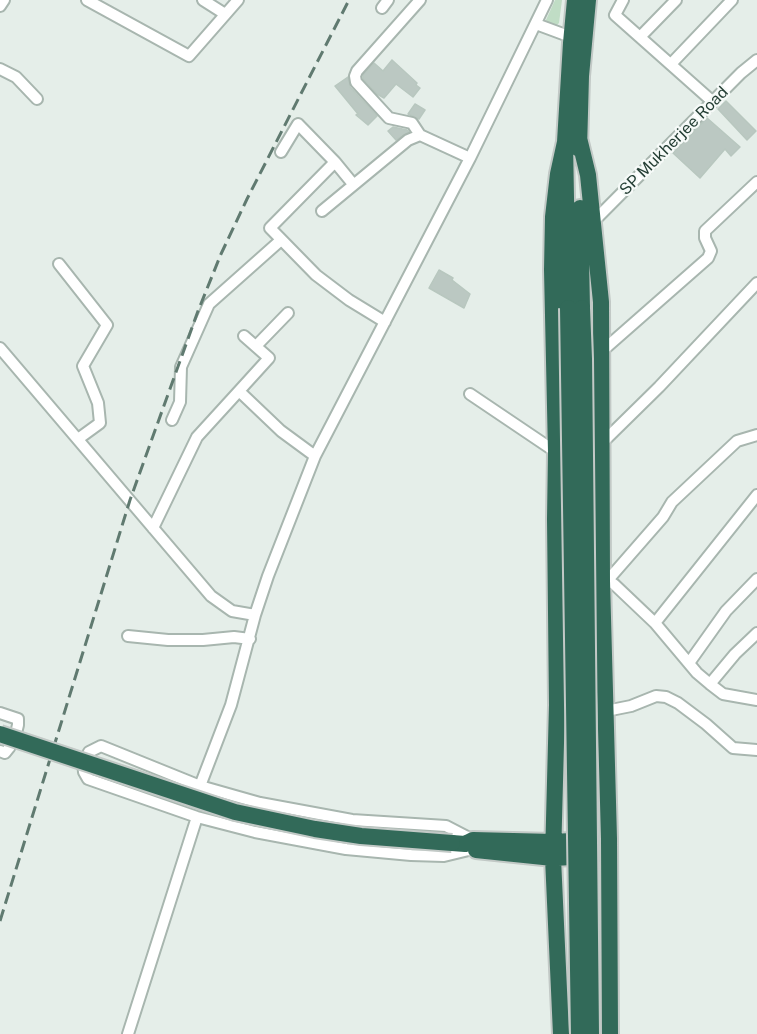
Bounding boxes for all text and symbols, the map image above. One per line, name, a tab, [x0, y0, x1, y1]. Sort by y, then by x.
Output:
street label: SP Mukherjee Road	[616, 83, 732, 199]

